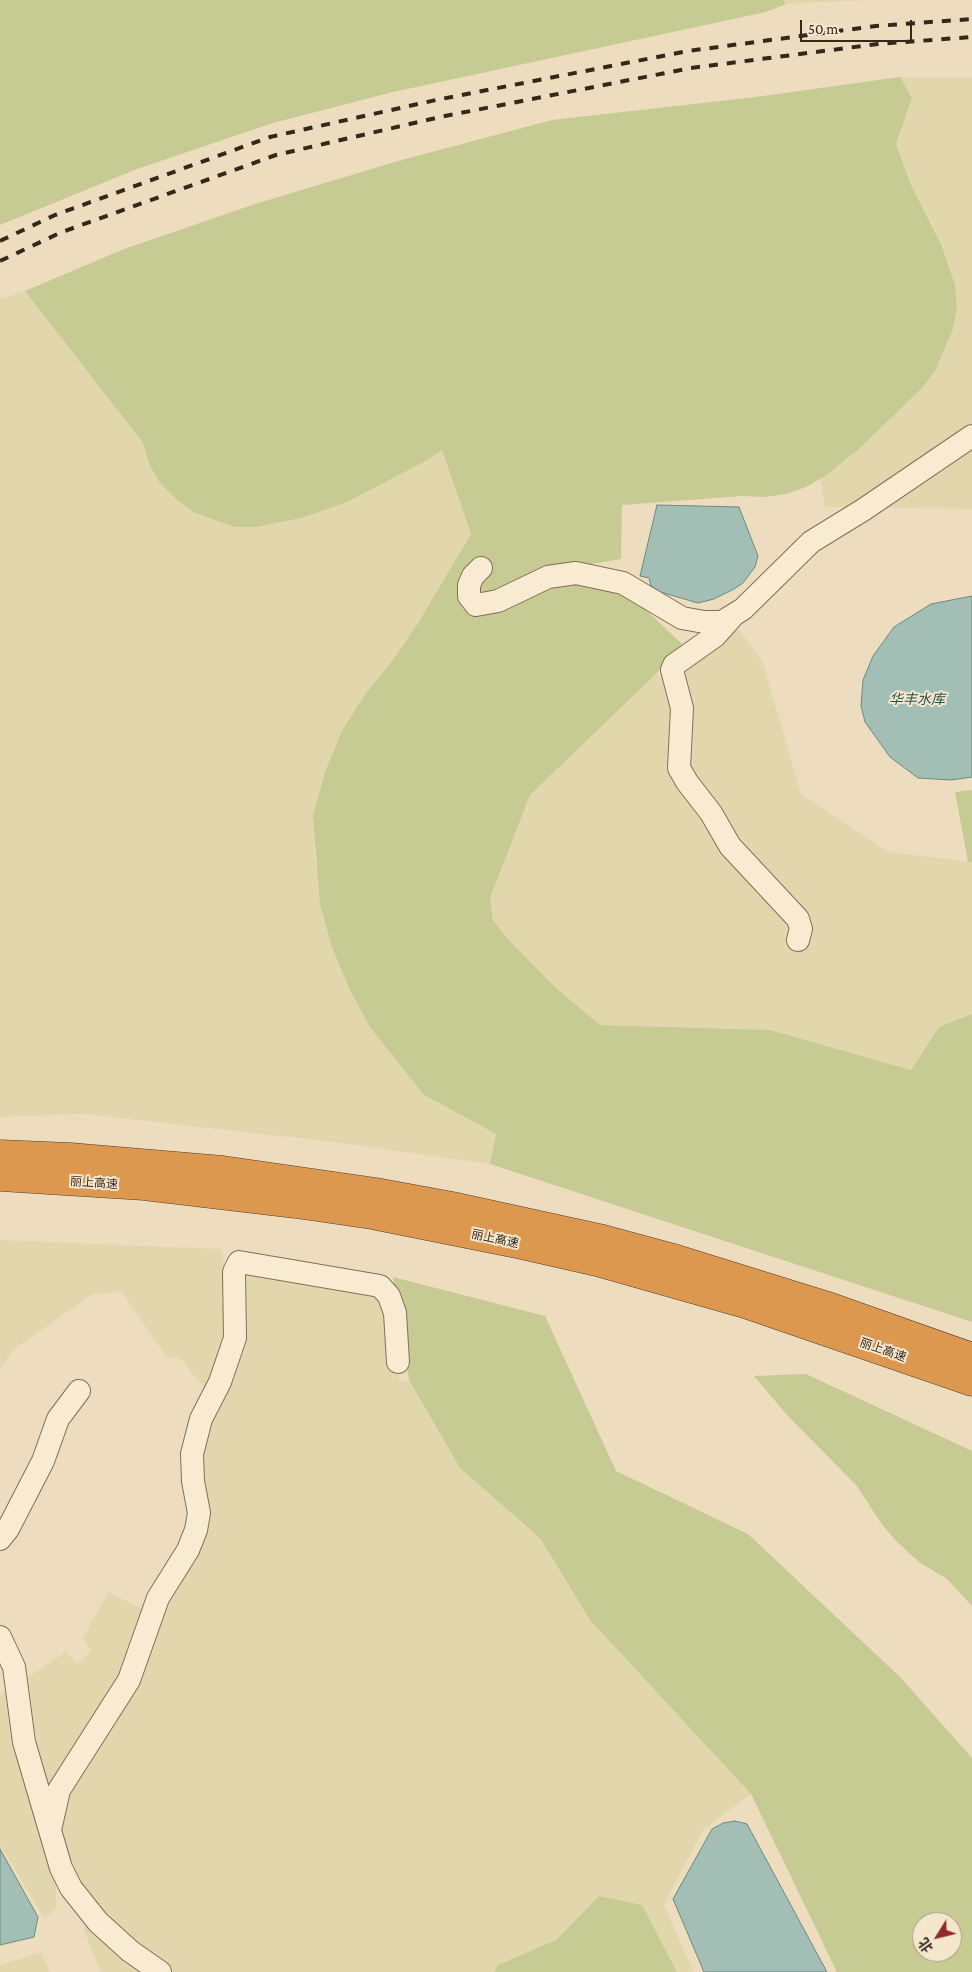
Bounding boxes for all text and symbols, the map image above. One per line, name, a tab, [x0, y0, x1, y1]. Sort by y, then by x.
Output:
scale bar	[802, 10, 914, 42]
text: 50 m	[808, 21, 838, 37]
water label: 华丰水库	[889, 692, 945, 708]
street label: 丽上高速	[70, 1174, 118, 1192]
street label: 丽上高速	[470, 1227, 520, 1251]
street label: 丽上高速	[858, 1335, 908, 1365]
north arrow	[912, 1912, 962, 1962]
text: 北	[915, 1935, 936, 1956]

